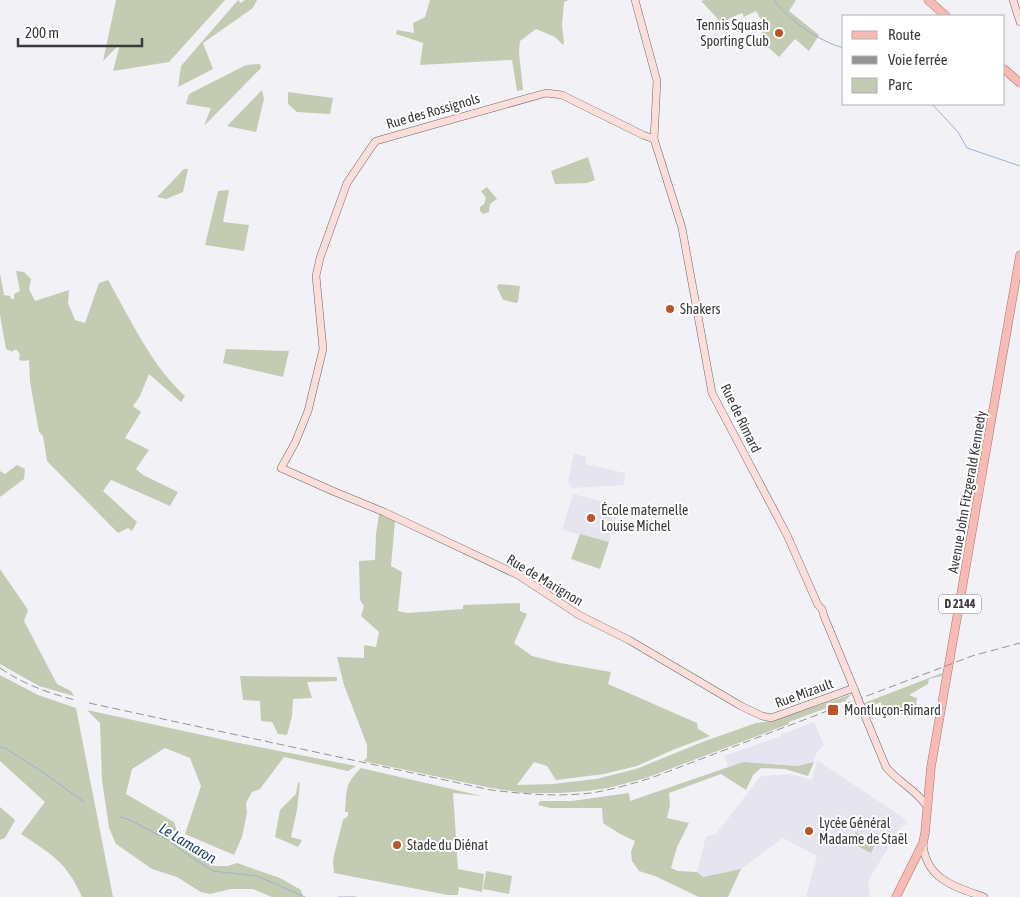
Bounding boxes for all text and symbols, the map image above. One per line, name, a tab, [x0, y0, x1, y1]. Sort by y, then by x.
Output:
scale bar	[18, 15, 141, 47]
legend	[842, 15, 1005, 105]
place label: Tennis Squash Sporting Club	[696, 17, 769, 49]
text: 200 m	[25, 24, 59, 41]
text: Route	[888, 26, 921, 43]
marker: Tennis Squash Sporting Club	[773, 27, 785, 39]
text: Voie ferrée	[888, 51, 948, 68]
text: Parc	[888, 76, 912, 93]
street label: Rue des Rossignols	[384, 90, 482, 132]
place label: Shakers	[680, 301, 721, 317]
marker: Shakers	[664, 303, 676, 315]
street label: Rue de Rimard	[717, 381, 765, 455]
street label: Avenue John Fitzgerald Kennedy	[945, 409, 989, 575]
place label: École maternelle Louise Michel	[601, 502, 688, 534]
marker: École maternelle Louise Michel	[585, 512, 597, 524]
street label: Rue de Marignon	[504, 551, 586, 609]
road number: D 2144	[939, 594, 981, 614]
street label: Rue Mizault	[773, 675, 835, 711]
place label: Montluçon-Rimard	[844, 702, 941, 718]
marker: Montluçon-Rimard	[826, 703, 840, 717]
place label: Lycée Général Madame de Staël	[819, 815, 908, 847]
water label: Le Lamaron	[156, 819, 220, 867]
marker: Lycée Général Madame de Staël	[803, 825, 815, 837]
place label: Stade du Diénat	[407, 837, 488, 853]
marker: Stade du Diénat	[391, 839, 403, 851]

